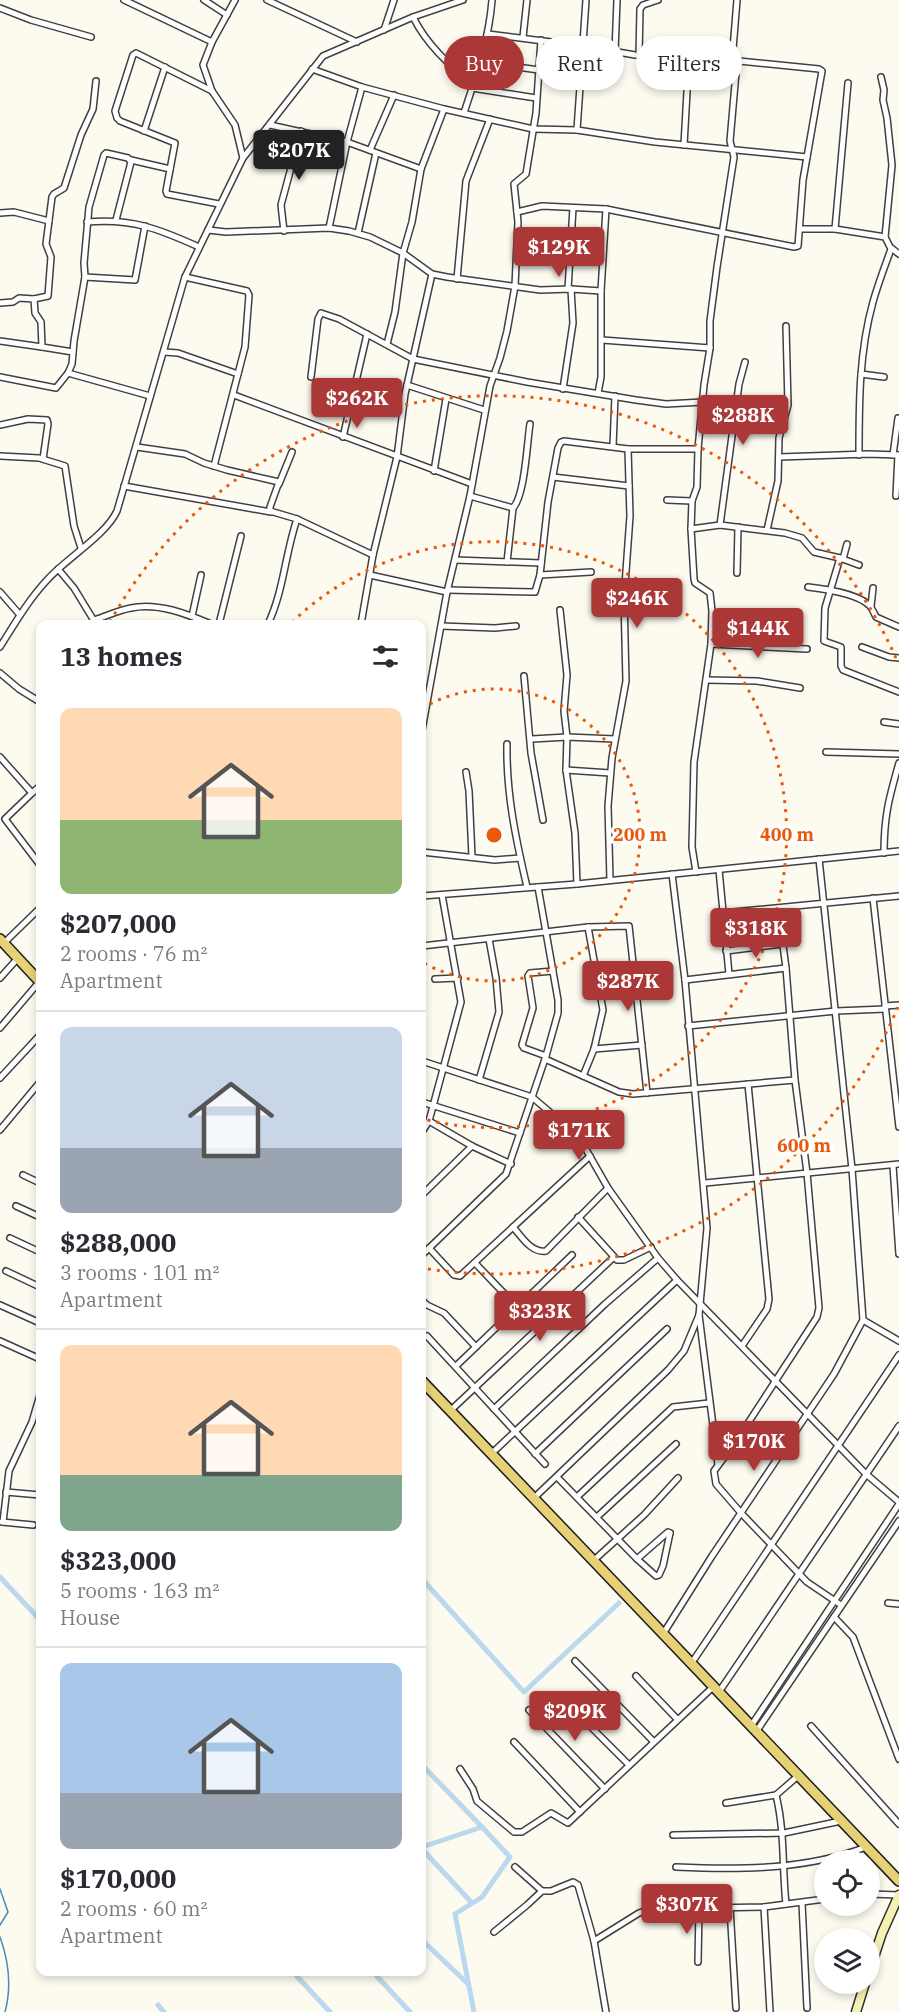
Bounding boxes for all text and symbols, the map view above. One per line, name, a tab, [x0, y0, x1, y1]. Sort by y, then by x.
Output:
chip: Buy	[444, 36, 524, 90]
chip: Rent	[536, 36, 624, 90]
chip: Filters	[636, 36, 742, 90]
pin: $207K	[257, 130, 341, 181]
text: $207K	[267, 136, 331, 163]
pin: $129K	[517, 227, 601, 278]
text: $129K	[527, 233, 591, 260]
pin: $262K	[315, 378, 399, 429]
text: $262K	[325, 384, 389, 411]
pin: $288K	[701, 395, 785, 446]
text: $288K	[711, 401, 775, 428]
pin: $246K	[595, 578, 679, 629]
text: $246K	[605, 584, 669, 611]
pin: $144K	[716, 608, 800, 659]
text: $144K	[726, 614, 790, 641]
text: 13 homes	[60, 639, 182, 673]
icon: filters	[369, 640, 402, 673]
icon: home	[177, 747, 285, 855]
text: 200 m	[613, 823, 668, 846]
text: 400 m	[760, 823, 815, 846]
centre of rings	[484, 825, 504, 845]
text: $207,000	[60, 906, 176, 940]
pin: $318K	[714, 908, 798, 959]
text: $318K	[724, 914, 788, 941]
text: 2 rooms · 76 m²	[60, 940, 207, 967]
pin: $287K	[586, 961, 670, 1012]
text: Apartment	[60, 967, 163, 994]
text: $287K	[596, 967, 660, 994]
icon: home	[177, 1066, 285, 1174]
pin: $171K	[537, 1110, 621, 1161]
text: $171K	[547, 1116, 611, 1143]
text: 600 m	[777, 1134, 832, 1157]
text: $288,000	[60, 1225, 176, 1259]
text: 3 rooms · 101 m²	[60, 1259, 219, 1286]
text: Apartment	[60, 1286, 163, 1313]
pin: $323K	[498, 1291, 582, 1342]
text: $323K	[508, 1297, 572, 1324]
icon: home	[177, 1384, 285, 1492]
pin: $170K	[712, 1421, 796, 1472]
text: $170K	[722, 1427, 786, 1454]
text: $323,000	[60, 1543, 176, 1577]
text: 5 rooms · 163 m²	[60, 1577, 219, 1604]
text: House	[60, 1604, 120, 1631]
pin: $209K	[533, 1691, 617, 1742]
text: $209K	[543, 1697, 607, 1724]
icon: home	[177, 1702, 285, 1810]
map controls	[814, 1850, 880, 1994]
button: locate	[814, 1850, 880, 1916]
text: $170,000	[60, 1861, 176, 1895]
pin: $307K	[645, 1884, 729, 1935]
text: $307K	[655, 1890, 719, 1917]
text: 2 rooms · 60 m²	[60, 1895, 207, 1922]
text: Apartment	[60, 1922, 163, 1949]
button: layers	[814, 1928, 880, 1994]

